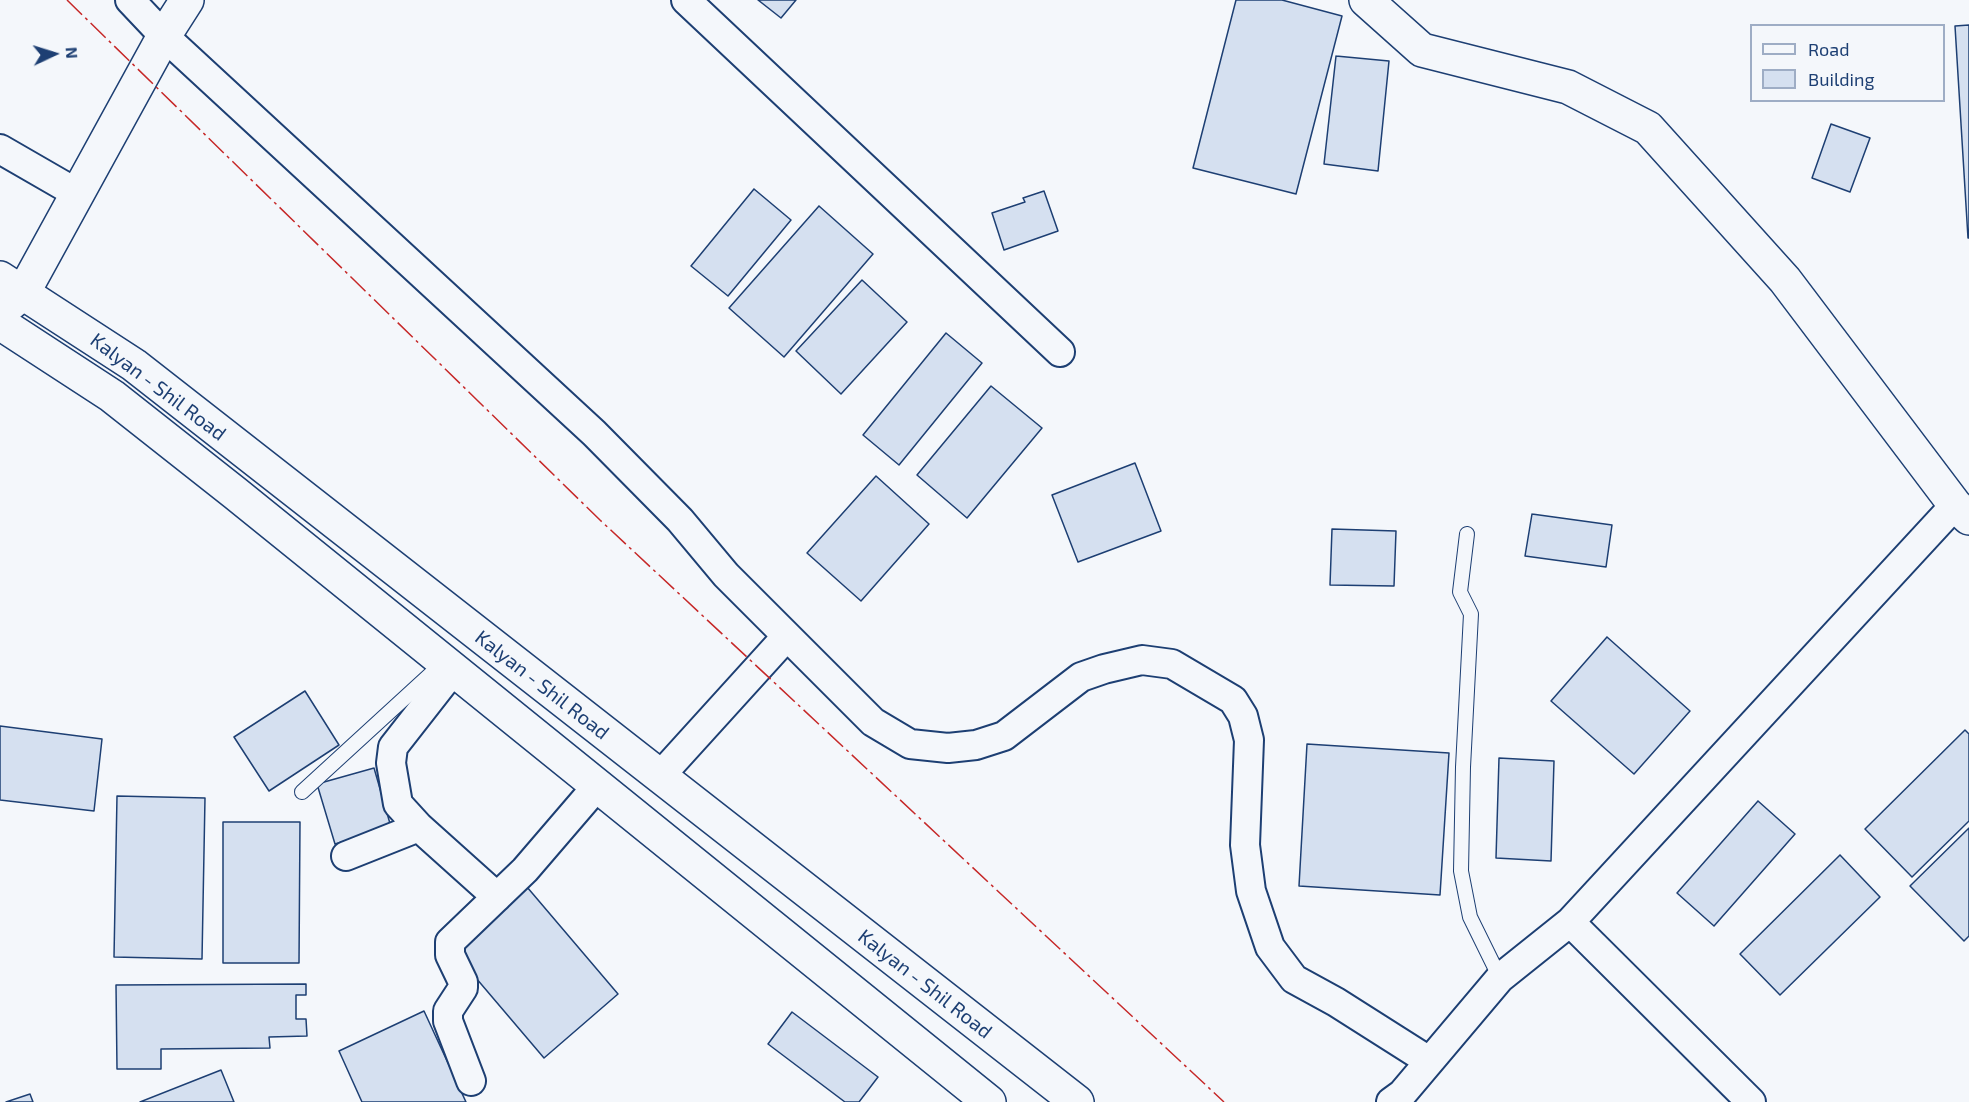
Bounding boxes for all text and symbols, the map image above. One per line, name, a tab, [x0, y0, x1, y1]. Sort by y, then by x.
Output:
north arrow	[24, 24, 84, 84]
legend	[1750, 24, 1945, 102]
text: Road	[1808, 38, 1849, 60]
text: N	[63, 46, 82, 59]
text: Building	[1808, 68, 1875, 90]
street label: Kalyan - Shil Road	[85, 328, 231, 446]
street label: Kalyan - Shil Road	[470, 625, 614, 745]
street label: Kalyan - Shil Road	[853, 924, 997, 1044]

